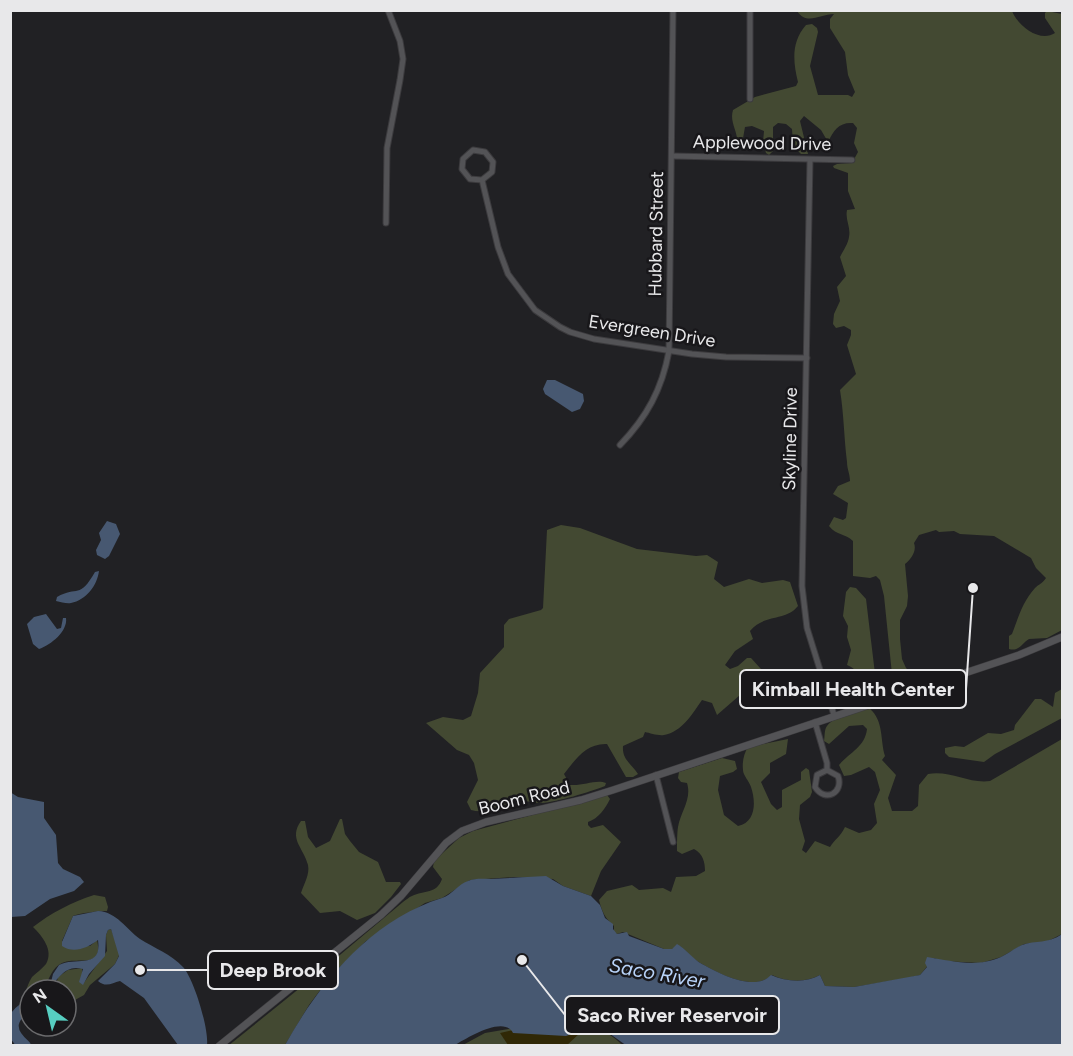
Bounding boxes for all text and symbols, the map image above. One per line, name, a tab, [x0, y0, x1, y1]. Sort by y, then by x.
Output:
street label: Applewood Drive	[693, 131, 832, 155]
street label: Hubbard Street	[644, 171, 668, 297]
street label: Evergreen Drive	[587, 310, 717, 352]
street label: Skyline Drive	[778, 387, 802, 491]
callout: Kimball Health Center	[740, 670, 966, 708]
text: Kimball Health Center	[752, 677, 955, 701]
street label: Boom Road	[476, 776, 572, 820]
callout: Deep Brook	[208, 951, 338, 989]
water label: Saco River	[607, 953, 708, 993]
text: Deep Brook	[220, 958, 327, 982]
north arrow	[18, 978, 78, 1038]
text: N	[29, 985, 50, 1007]
callout: Saco River Reservoir	[565, 996, 779, 1034]
text: Saco River Reservoir	[577, 1003, 767, 1027]

